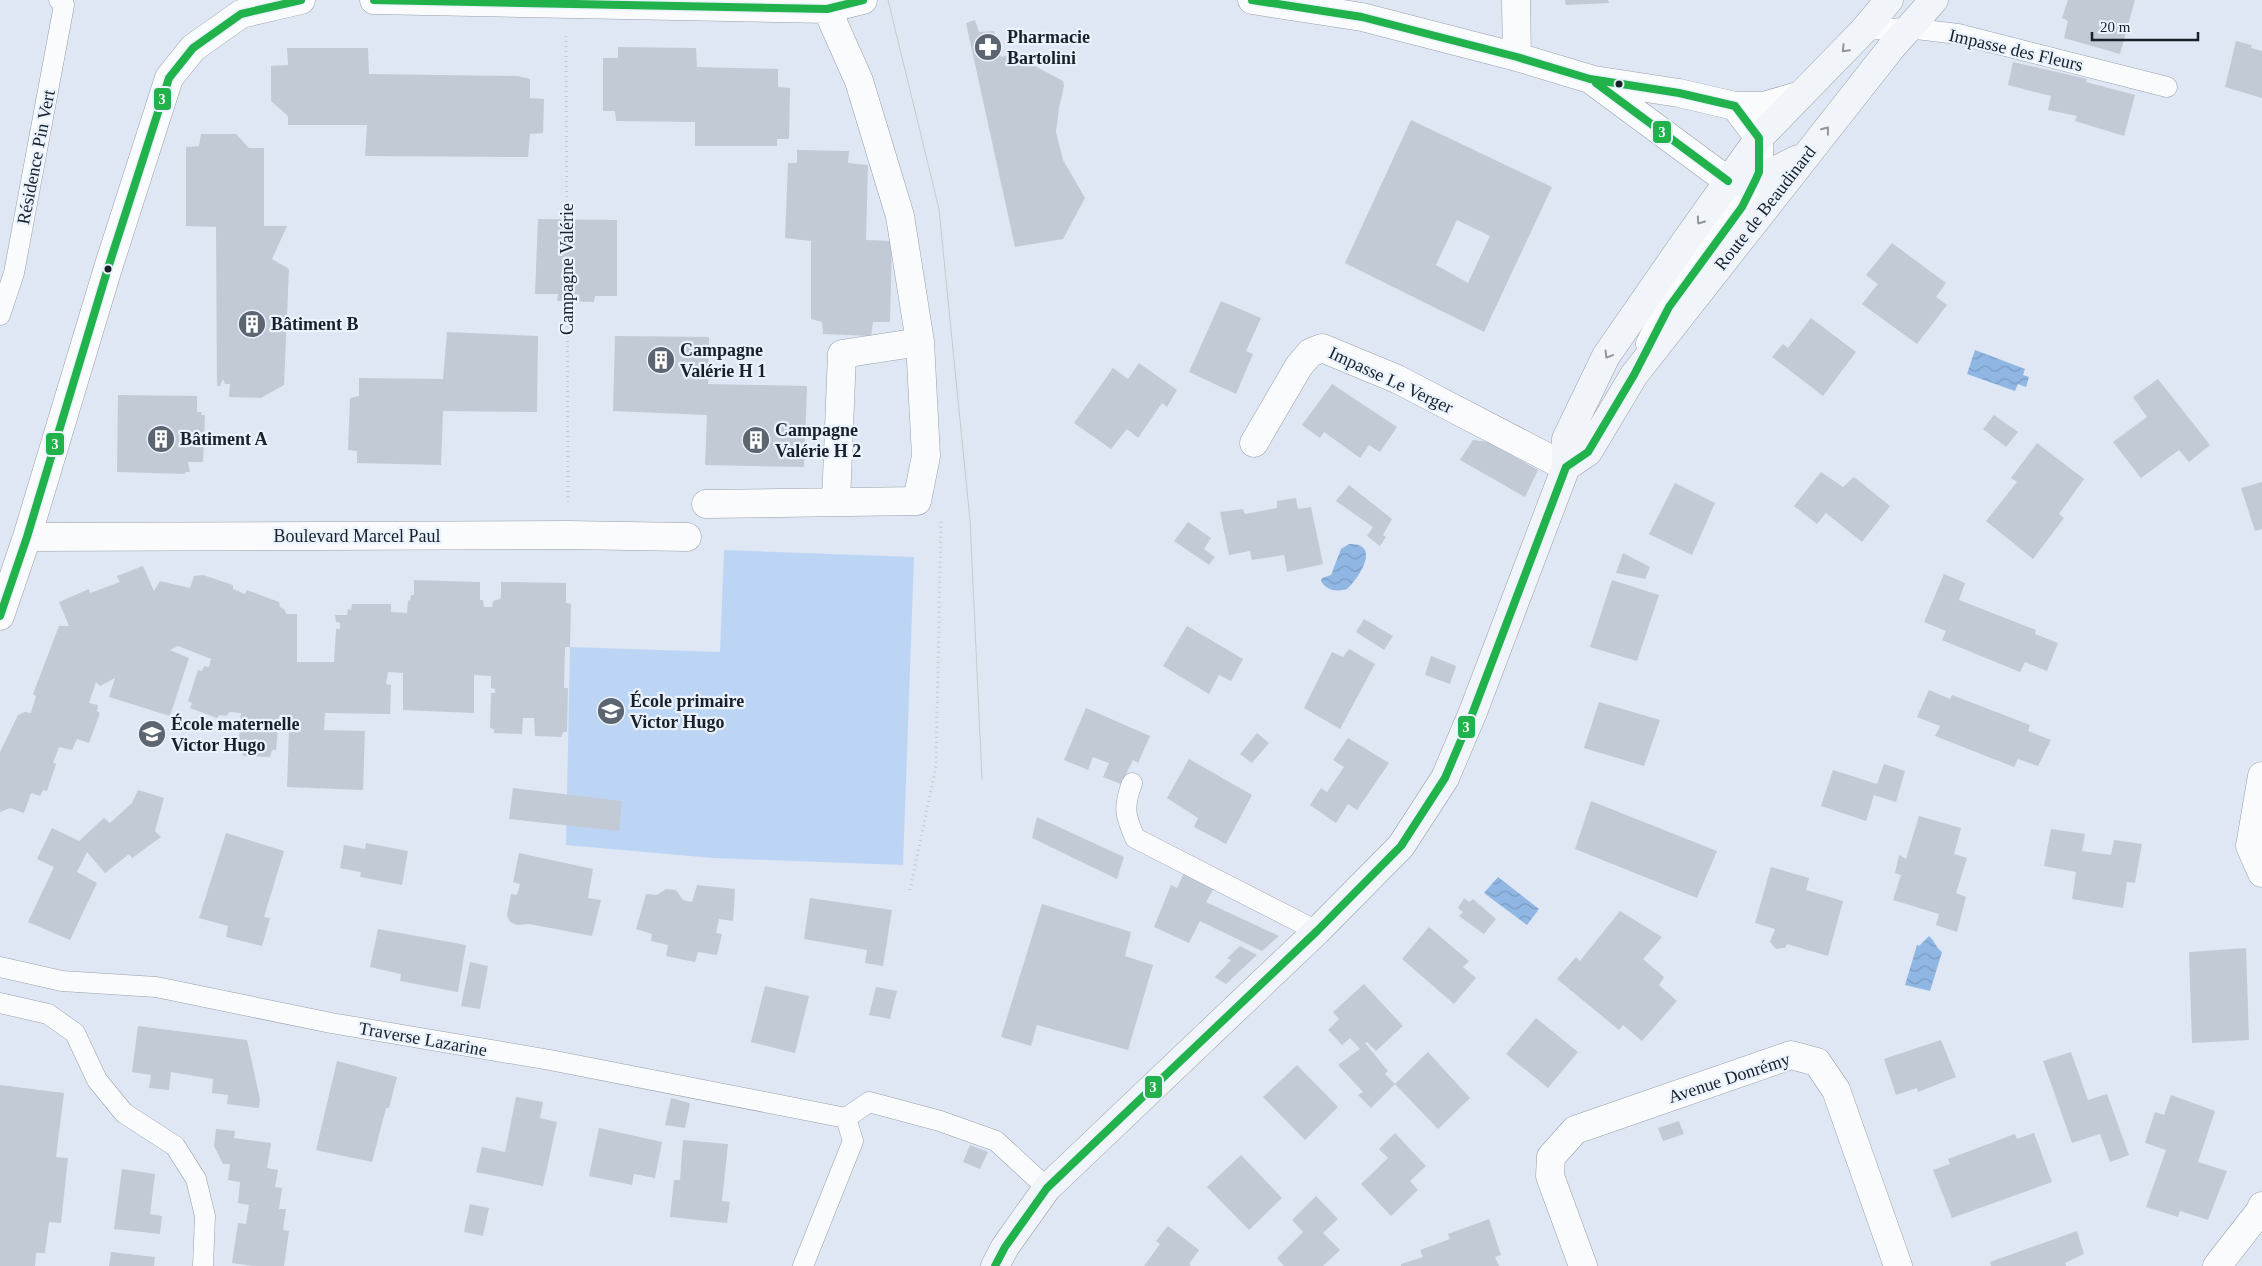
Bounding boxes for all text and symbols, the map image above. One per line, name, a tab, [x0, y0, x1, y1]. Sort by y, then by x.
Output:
scale bar	[2092, 10, 2198, 42]
text: 20 m	[2100, 19, 2131, 35]
street label: Impasse des Fleurs	[1947, 25, 2085, 75]
place label: Pharmacie Bartolini	[1007, 27, 1090, 68]
pharmacy icon: Pharmacie Bartolini	[973, 32, 1003, 62]
one-way arrow	[1842, 44, 1851, 53]
unlabelled marker	[1614, 79, 1624, 89]
line badge: 3	[153, 87, 172, 111]
street label: Résidence Pin Vert	[13, 88, 59, 226]
text: 3	[159, 92, 166, 107]
line badge: 3	[1652, 120, 1672, 144]
text: 3	[1659, 125, 1666, 140]
one-way arrow	[1821, 127, 1829, 136]
street label: Route de Beaudinard	[1710, 142, 1820, 274]
street label: Campagne Valérie	[557, 203, 577, 335]
one-way arrow	[1697, 215, 1706, 225]
unlabelled marker	[103, 264, 113, 274]
building icon: Bâtiment B	[237, 309, 267, 339]
place label: Bâtiment B	[271, 314, 359, 334]
place label: Campagne Valérie H 1	[680, 340, 766, 381]
street label: Impasse Le Verger	[1326, 343, 1456, 417]
building icon: Campagne Valérie H 1	[646, 345, 676, 375]
one-way arrow	[1604, 349, 1614, 358]
place label: Campagne Valérie H 2	[775, 420, 861, 461]
building icon: Bâtiment A	[146, 424, 176, 454]
building icon: Campagne Valérie H 2	[741, 425, 771, 455]
place label: Bâtiment A	[180, 429, 268, 449]
line badge: 3	[45, 432, 65, 456]
text: 3	[52, 437, 59, 452]
street label: Boulevard Marcel Paul	[274, 526, 440, 546]
place label: École primaire Victor Hugo	[630, 690, 744, 732]
school or university icon: École primaire Victor Hugo	[596, 696, 626, 726]
place label: École maternelle Victor Hugo	[171, 713, 299, 755]
line badge: 3	[1457, 715, 1476, 739]
school or university icon: École maternelle Victor Hugo	[137, 719, 167, 749]
text: 3	[1463, 720, 1470, 735]
street label: Traverse Lazarine	[357, 1018, 489, 1060]
street label: Avenue Donrémy	[1665, 1049, 1793, 1107]
line badge: 3	[1144, 1075, 1163, 1099]
text: 3	[1150, 1080, 1157, 1095]

